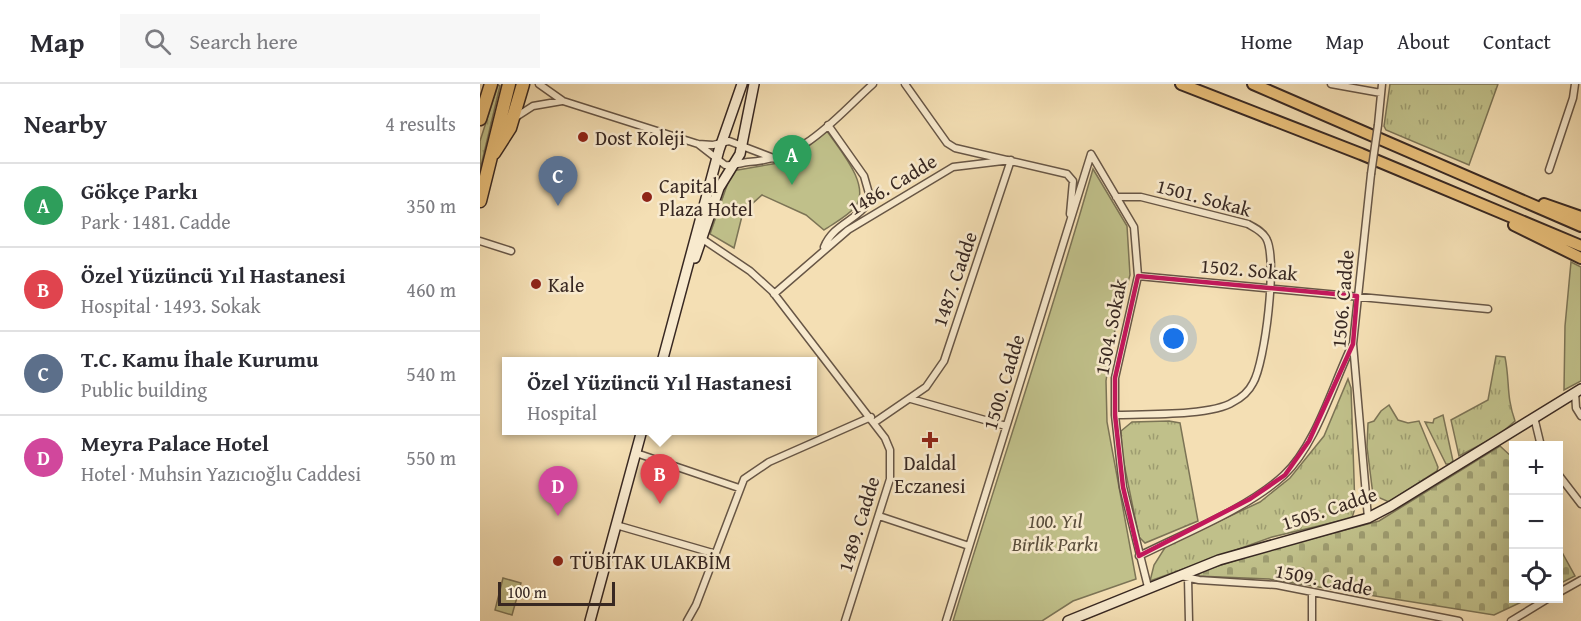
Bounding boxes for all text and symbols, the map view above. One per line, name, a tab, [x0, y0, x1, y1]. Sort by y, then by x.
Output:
search box	[120, 14, 540, 68]
text: Map	[30, 21, 84, 62]
icon: search	[141, 25, 174, 58]
text: Search here	[189, 25, 298, 57]
text: Home	[1241, 26, 1292, 57]
text: Map	[1325, 26, 1364, 57]
text: About	[1397, 26, 1450, 57]
text: Contact	[1483, 26, 1551, 57]
text: Nearby	[24, 104, 107, 143]
text: 4 results	[385, 109, 456, 138]
place label: Dost Koleji	[595, 123, 685, 152]
marker: Dost Koleji	[576, 130, 590, 144]
pin: A	[772, 135, 812, 185]
street label: 1486. Cadde	[842, 146, 942, 222]
pin: C	[538, 156, 578, 206]
street label: 1501. Sokak	[1153, 170, 1256, 224]
place label: Capital Plaza Hotel	[659, 171, 753, 223]
text: Gökçe Parkı	[81, 175, 198, 207]
marker: Capital Plaza Hotel	[640, 190, 654, 204]
text: A	[37, 191, 50, 220]
text: 350 m	[406, 191, 456, 220]
text: Park · 1481. Cadde	[81, 207, 231, 236]
street label: 1487. Cadde	[924, 228, 984, 330]
street label: 1506. Cadde	[1323, 249, 1361, 349]
street label: 1502. Sokak	[1199, 250, 1300, 288]
text: Özel Yüzüncü Yıl Hastanesi	[81, 259, 346, 291]
place label: Kale	[548, 270, 584, 299]
text: B	[37, 275, 50, 304]
text: 460 m	[406, 275, 456, 304]
street label: 1504. Sokak	[1086, 276, 1134, 378]
marker: Kale	[529, 277, 543, 291]
text: Hospital · 1493. Sokak	[81, 291, 261, 320]
your location	[1159, 324, 1188, 353]
street label: 1500. Cadde	[975, 331, 1031, 433]
text: T.C. Kamu İhale Kurumu	[81, 343, 319, 375]
popup	[502, 357, 817, 435]
text: C	[38, 359, 49, 388]
text: 540 m	[406, 359, 456, 388]
text: Özel Yüzüncü Yıl Hastanesi	[527, 366, 792, 398]
text: Public building	[81, 375, 207, 404]
text: Hospital	[527, 398, 597, 427]
text: Meyra Palace Hotel	[81, 427, 269, 459]
marker: Daldal Eczanesi	[923, 433, 937, 447]
map controls	[1509, 441, 1563, 603]
button: +	[1509, 441, 1563, 495]
text: D	[37, 443, 50, 472]
text: 550 m	[406, 443, 456, 472]
place label: Daldal Eczanesi	[894, 448, 966, 500]
pin: B	[640, 454, 680, 504]
text: Hotel · Muhsin Yazıcıoğlu Caddesi	[81, 459, 361, 488]
pin: D	[538, 466, 578, 516]
street label: 1489. Cadde	[830, 473, 886, 575]
street label: 1505. Cadde	[1278, 479, 1380, 537]
button: −	[1509, 495, 1563, 549]
park label: 100. Yıl Birlik Parkı	[1011, 506, 1098, 558]
place label: TÜBİTAK ULAKBİM	[570, 547, 731, 576]
button: locate	[1509, 549, 1563, 603]
marker: TÜBİTAK ULAKBİM	[551, 554, 565, 568]
street label: 1509. Cadde	[1273, 555, 1375, 603]
scale bar	[498, 579, 615, 606]
text: 100 m	[507, 580, 547, 604]

